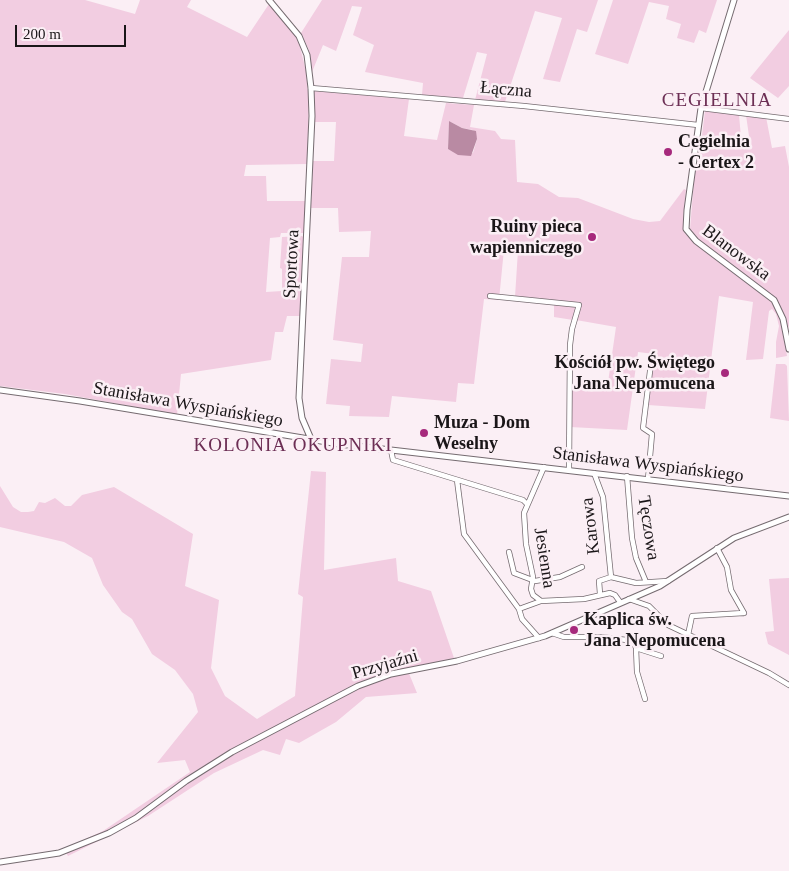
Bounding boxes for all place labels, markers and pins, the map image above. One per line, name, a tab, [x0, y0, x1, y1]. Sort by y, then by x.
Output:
place label: Cegielnia - Certex 2	[678, 131, 754, 173]
marker: Cegielnia - Certex 2	[662, 146, 674, 158]
place label: Ruiny pieca wapienniczego	[470, 216, 582, 258]
marker: Ruiny pieca wapienniczego	[586, 231, 598, 243]
place label: Kościół pw. Świętego Jana Nepomucena	[555, 352, 715, 394]
marker: Kościół pw. Świętego Jana Nepomucena	[719, 367, 731, 379]
place label: Muza - Dom Weselny	[434, 412, 530, 454]
marker: Muza - Dom Weselny	[418, 427, 430, 439]
place label: Kaplica św. Jana Nepomucena	[584, 609, 726, 652]
marker: Kaplica św. Jana Nepomucena	[568, 624, 580, 636]

